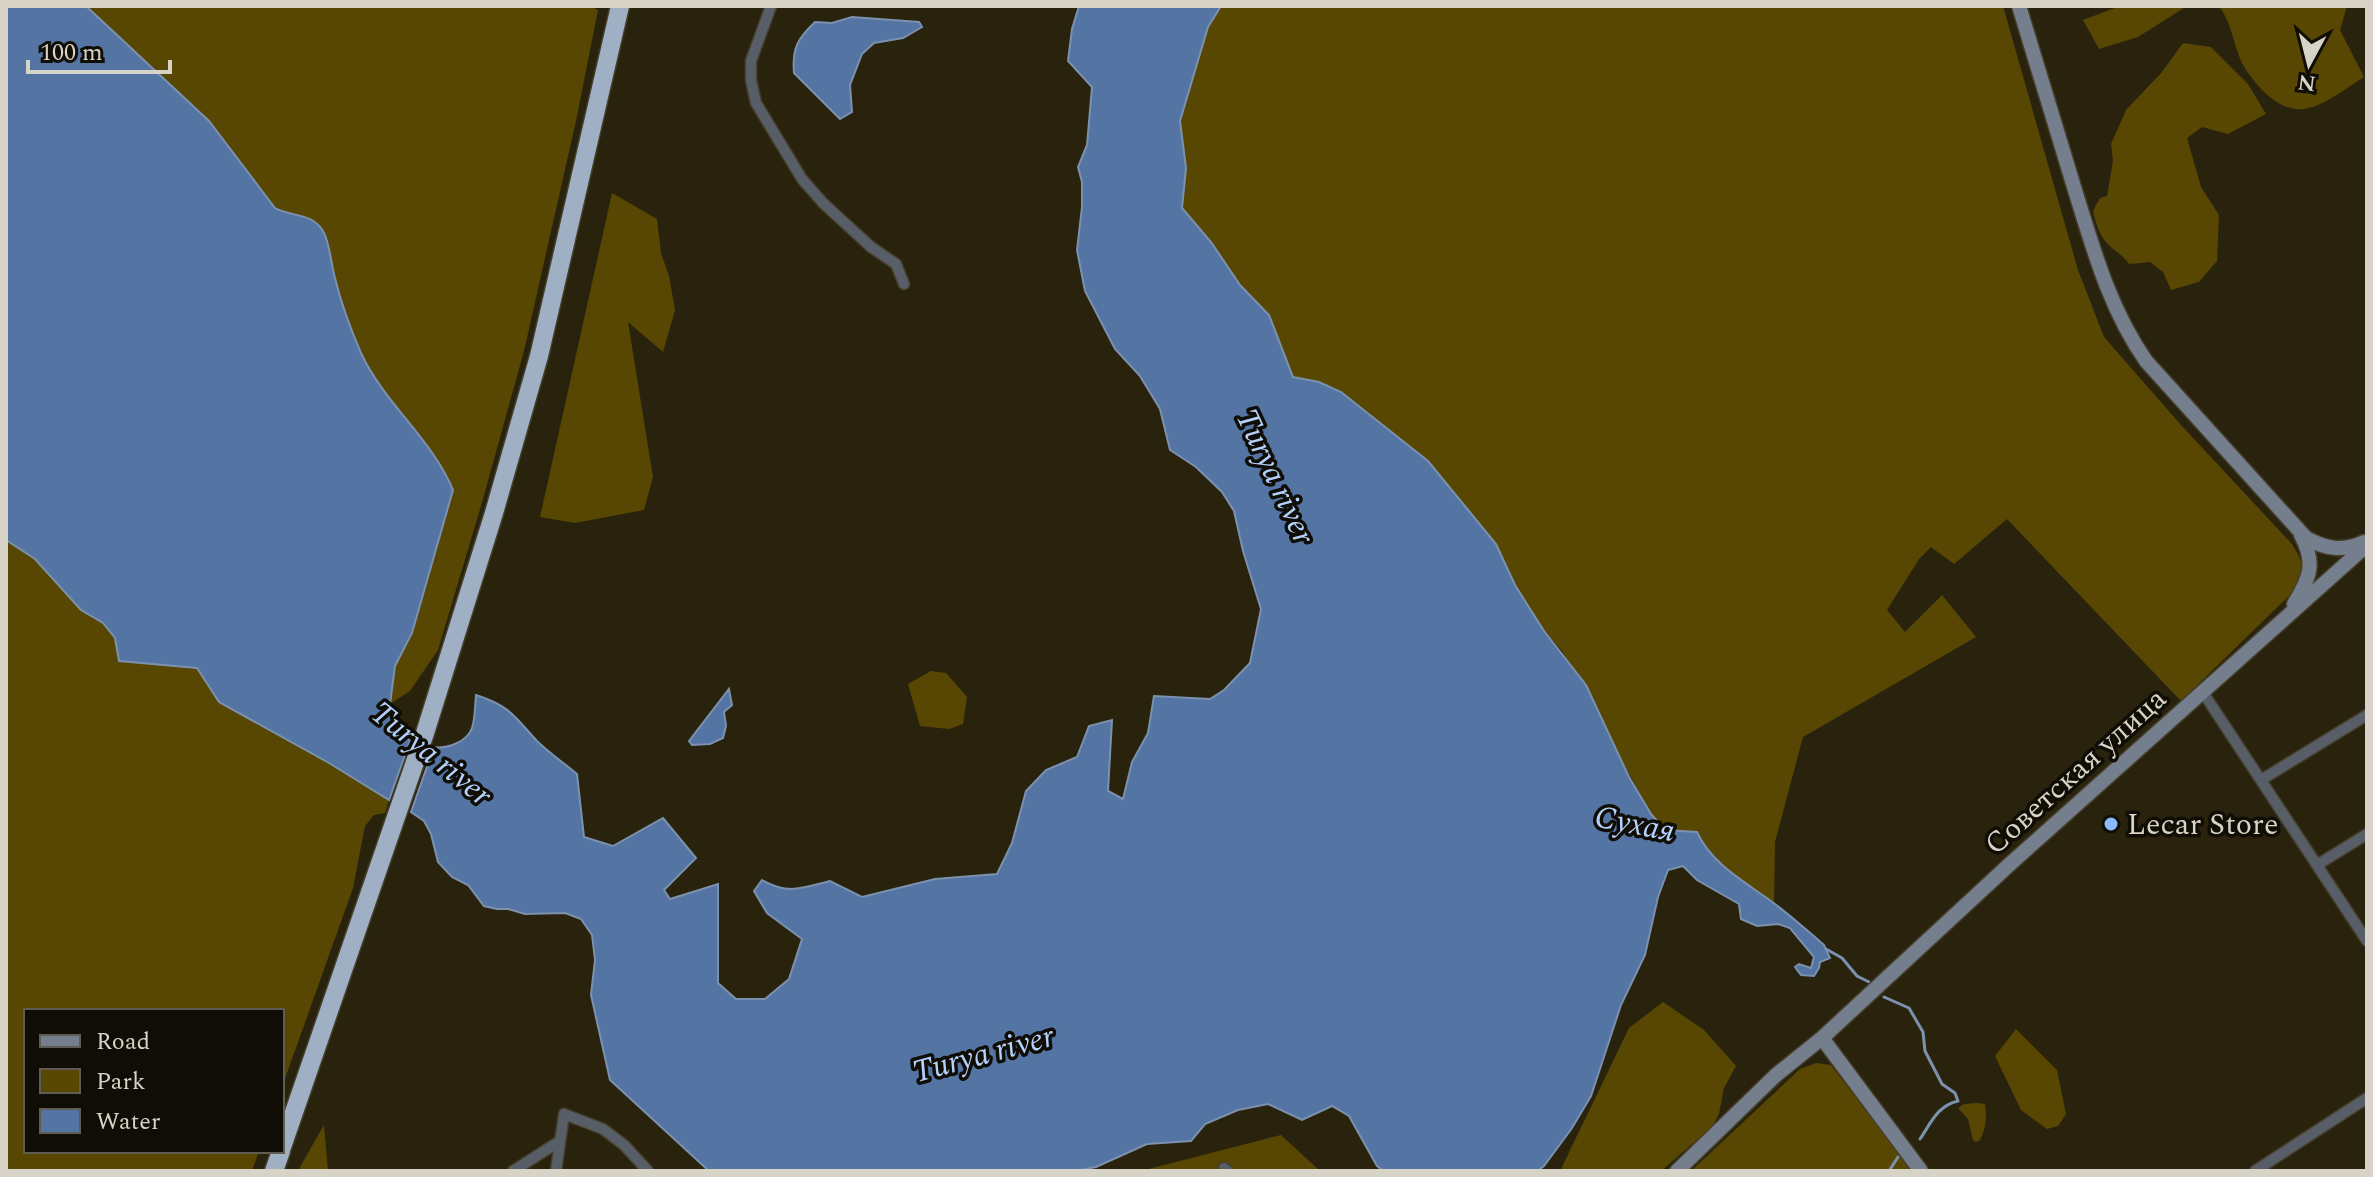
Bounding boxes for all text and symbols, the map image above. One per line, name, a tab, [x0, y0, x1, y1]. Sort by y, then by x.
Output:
scale bar	[28, 24, 170, 74]
north arrow	[2269, 24, 2349, 104]
text: 100 m	[40, 35, 103, 71]
text: N	[2296, 65, 2318, 100]
water label: Turya river	[1222, 401, 1328, 554]
street label: Советская улица	[1974, 677, 2177, 866]
water label: Turya river	[359, 689, 504, 819]
water label: Сухая	[1590, 793, 1679, 856]
place label: Lecar Store	[2127, 802, 2278, 848]
marker: Lecar Store	[2102, 815, 2120, 833]
legend	[24, 1009, 284, 1153]
water label: Turya river	[907, 1012, 1061, 1097]
text: Road	[96, 1024, 150, 1060]
text: Park	[96, 1064, 146, 1100]
text: Water	[96, 1104, 160, 1140]

